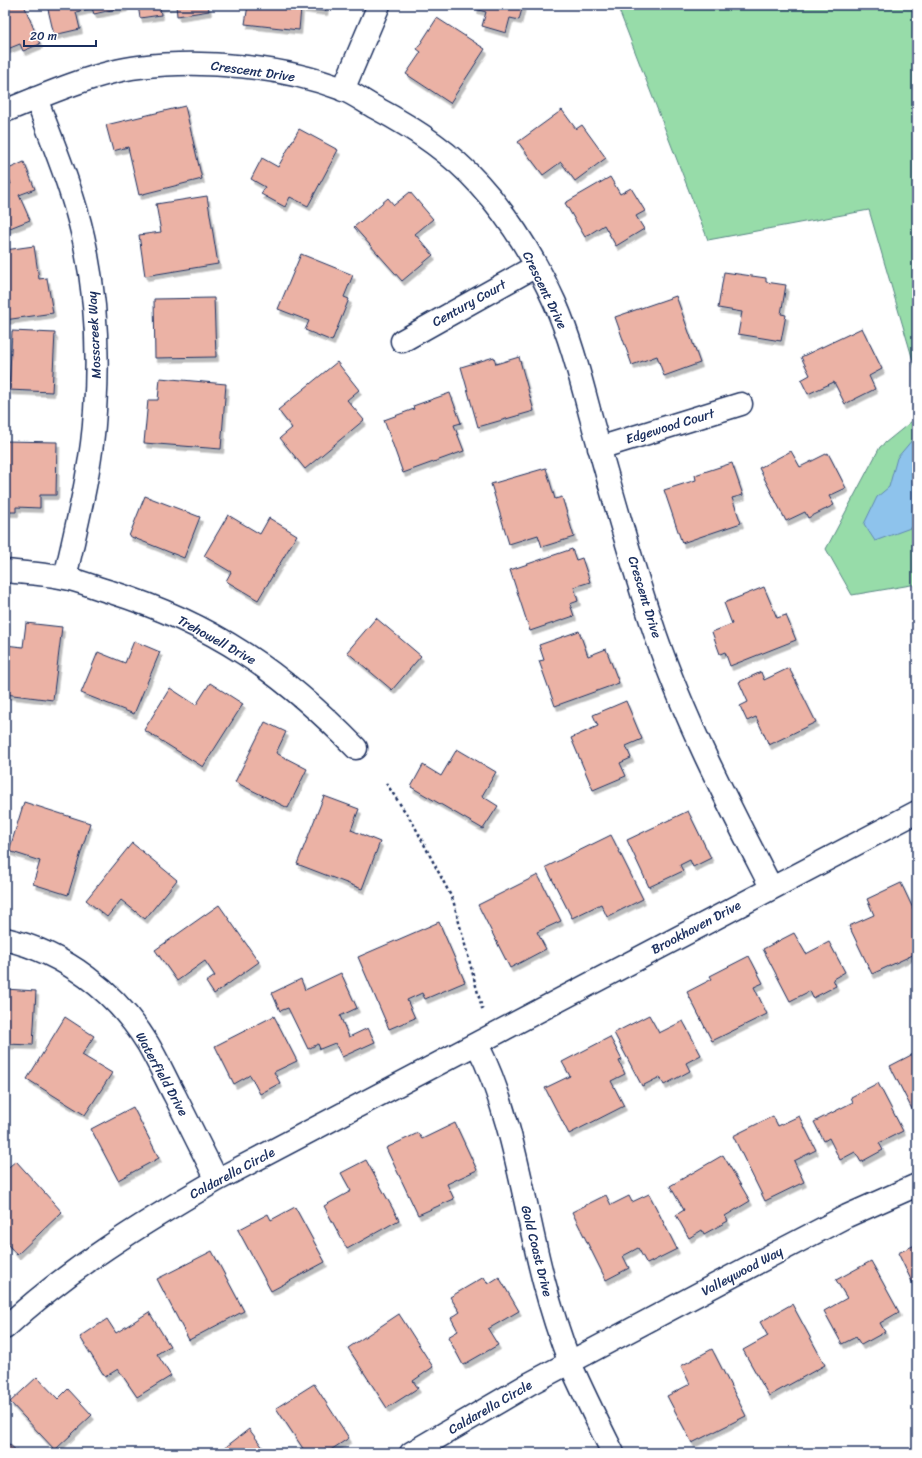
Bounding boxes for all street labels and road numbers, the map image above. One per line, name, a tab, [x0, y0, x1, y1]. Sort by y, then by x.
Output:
street label: Crescent Drive	[209, 54, 297, 88]
street label: Crescent Drive	[516, 247, 574, 333]
street label: Century Court	[428, 273, 511, 333]
street label: Mosscreek Way	[80, 290, 108, 379]
street label: Edgewood Court	[623, 401, 718, 450]
street label: Crescent Drive	[622, 553, 668, 641]
street label: Trehowell Drive	[173, 609, 261, 671]
street label: Brookhaven Drive	[647, 894, 745, 960]
street label: Waterfield Drive	[129, 1028, 195, 1121]
street label: Caldarella Circle	[185, 1141, 279, 1205]
street label: Gold Coast Drive	[515, 1203, 560, 1300]
street label: Valleywood Way	[697, 1240, 787, 1302]
street label: Caldarella Circle	[443, 1374, 537, 1440]

